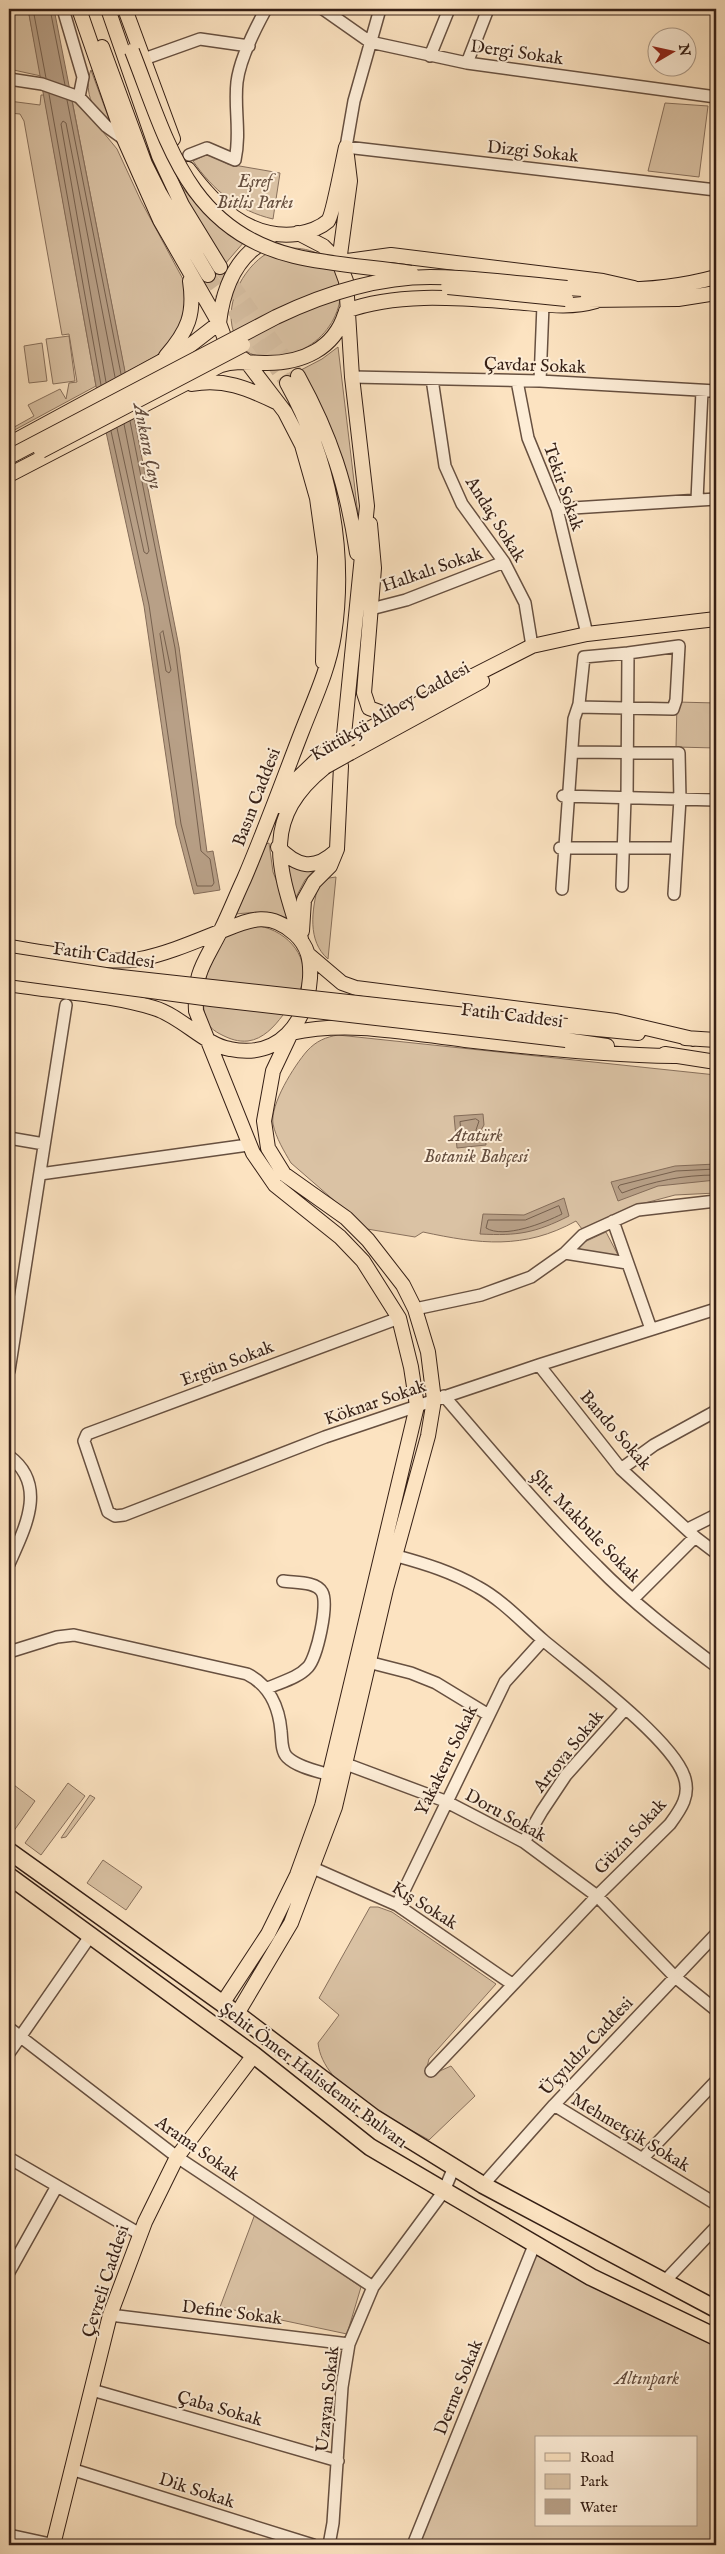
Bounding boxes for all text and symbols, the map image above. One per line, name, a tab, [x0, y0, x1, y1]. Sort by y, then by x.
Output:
north arrow	[648, 28, 698, 78]
street label: Dergi Sokak	[469, 36, 565, 71]
text: N	[674, 42, 694, 58]
street label: Dizgi Sokak	[486, 136, 580, 169]
park label: Eşref Bitlis Parkı	[217, 171, 293, 215]
street label: Çavdar Sokak	[484, 353, 587, 380]
water label: Ankara Çayı	[127, 399, 167, 491]
street label: Tekir Sokak	[537, 441, 588, 534]
street label: Andaç Sokak	[459, 472, 530, 567]
street label: Halkalı Sokak	[379, 542, 486, 598]
street label: Kütükçü Alibey Caddesi	[307, 657, 475, 767]
street label: Basın Caddesi	[228, 745, 287, 850]
street label: Fatih Caddesi	[51, 938, 156, 975]
street label: Fatih Caddesi	[459, 999, 564, 1034]
park label: Atatürk Botanik Bahçesi	[424, 1125, 530, 1169]
street label: Ergün Sokak	[178, 1336, 278, 1393]
street label: Köknar Sokak	[322, 1375, 430, 1432]
street label: Bando Sokak	[574, 1386, 656, 1476]
street label: Şht. Makbule Sokak	[525, 1466, 645, 1589]
street label: Yakakent Sokak	[411, 1701, 484, 1820]
street label: Artova Sokak	[528, 1706, 610, 1799]
street label: Doru Sokak	[460, 1784, 550, 1848]
street label: Güzin Sokak	[590, 1794, 673, 1880]
street label: Kış Sokak	[387, 1877, 462, 1936]
street label: Üçyıldız Caddesi	[534, 1992, 639, 2101]
street label: Şehit Ömer Halisdemir Bulvarı	[215, 1997, 412, 2154]
street label: Mehmetçik Sokak	[566, 2089, 694, 2178]
street label: Arama Sokak	[150, 2111, 244, 2187]
street label: Çevreli Caddesi	[77, 2222, 135, 2341]
street label: Define Sokak	[180, 2296, 284, 2331]
street label: Derme Sokak	[430, 2336, 489, 2439]
street label: Uzayan Sokak	[311, 2345, 346, 2453]
park label: Altınpark	[613, 2368, 679, 2391]
street label: Çaba Sokak	[174, 2386, 265, 2433]
legend	[535, 2436, 698, 2526]
text: Road	[580, 2448, 615, 2467]
street label: Dik Sokak	[156, 2468, 238, 2515]
text: Park	[580, 2472, 610, 2491]
text: Water	[580, 2498, 618, 2517]

